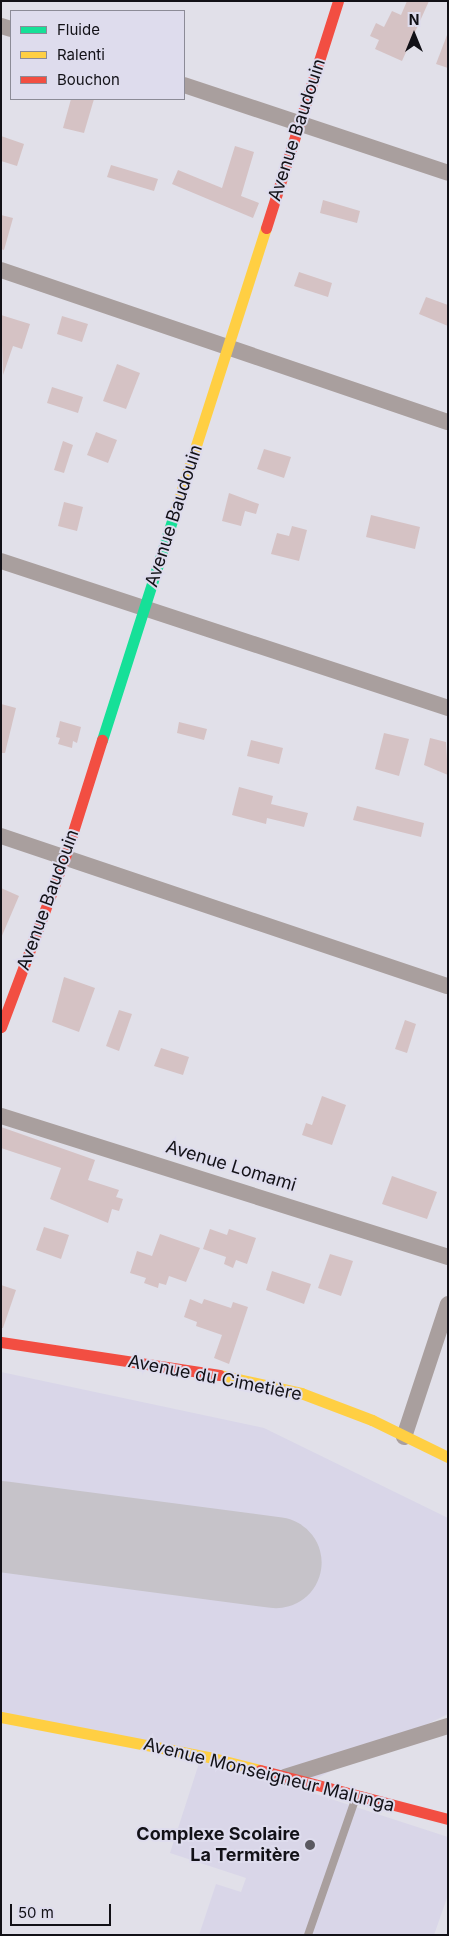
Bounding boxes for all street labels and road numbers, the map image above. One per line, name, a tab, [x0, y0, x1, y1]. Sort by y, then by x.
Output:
street label: Avenue Baudouin	[264, 56, 330, 204]
street label: Avenue Baudouin	[141, 442, 207, 590]
street label: Avenue Baudouin	[12, 827, 84, 973]
street label: Avenue Lomami	[163, 1136, 299, 1196]
street label: Avenue du Cimetière	[126, 1351, 304, 1405]
street label: Avenue Monseigneur Malunga	[141, 1733, 397, 1817]

